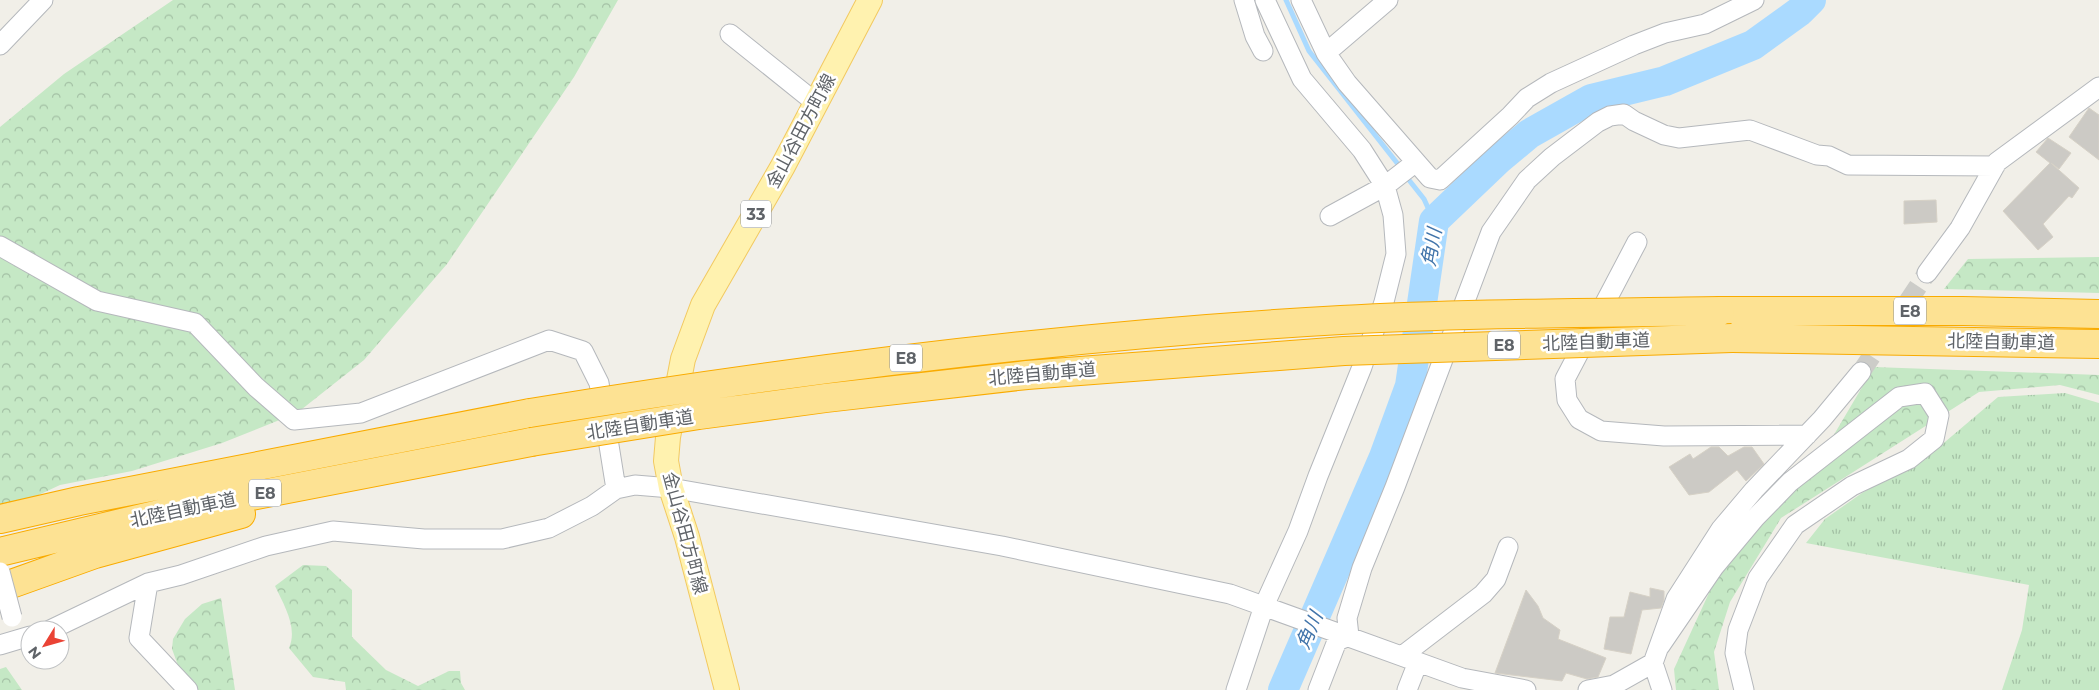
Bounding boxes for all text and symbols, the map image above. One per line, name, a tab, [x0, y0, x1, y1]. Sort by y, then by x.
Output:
street label: 金山谷田方町線	[762, 70, 840, 192]
road number: 33	[741, 200, 771, 228]
water label: 角川	[1417, 224, 1446, 268]
road number: E8	[1894, 298, 1926, 324]
street label: 北陸自動車道	[1542, 329, 1650, 355]
street label: 北陸自動車道	[1947, 330, 2055, 354]
road number: E8	[1488, 332, 1520, 358]
road number: E8	[890, 344, 922, 372]
street label: 北陸自動車道	[987, 358, 1097, 390]
street label: 北陸自動車道	[585, 406, 695, 444]
street label: 金山谷田方町線	[658, 469, 712, 597]
road number: E8	[249, 479, 281, 506]
street label: 北陸自動車道	[128, 488, 238, 532]
water label: 角川	[1291, 606, 1328, 652]
north arrow	[20, 620, 70, 670]
text: N	[24, 643, 45, 663]

